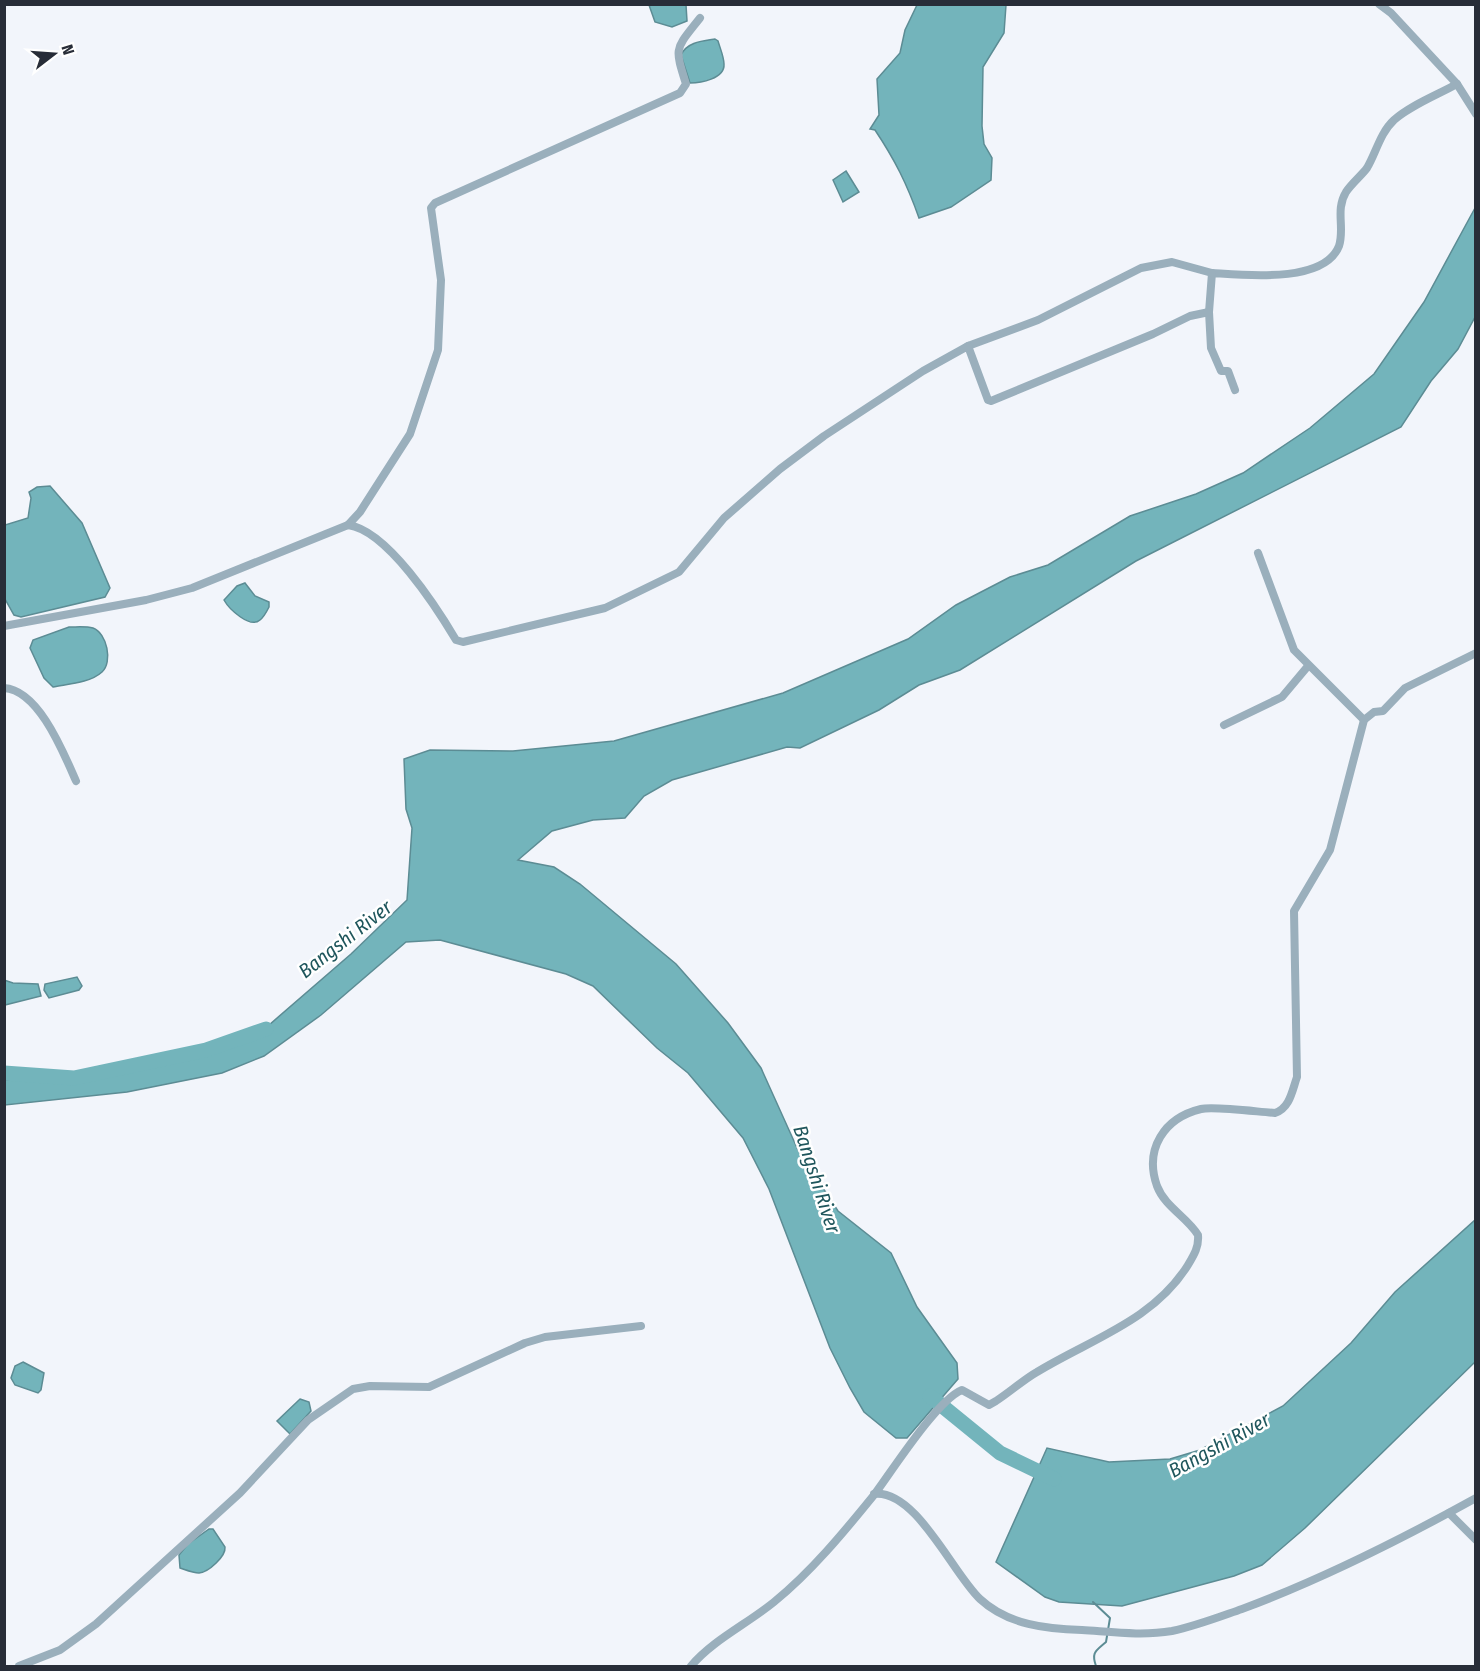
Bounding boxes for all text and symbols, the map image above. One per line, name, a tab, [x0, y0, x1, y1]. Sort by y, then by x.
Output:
north arrow	[24, 24, 84, 84]
text: N	[57, 42, 78, 57]
water label: Bangshi River	[294, 894, 397, 983]
water label: Bangshi River	[788, 1122, 846, 1237]
water label: Bangshi River	[1164, 1407, 1275, 1483]

